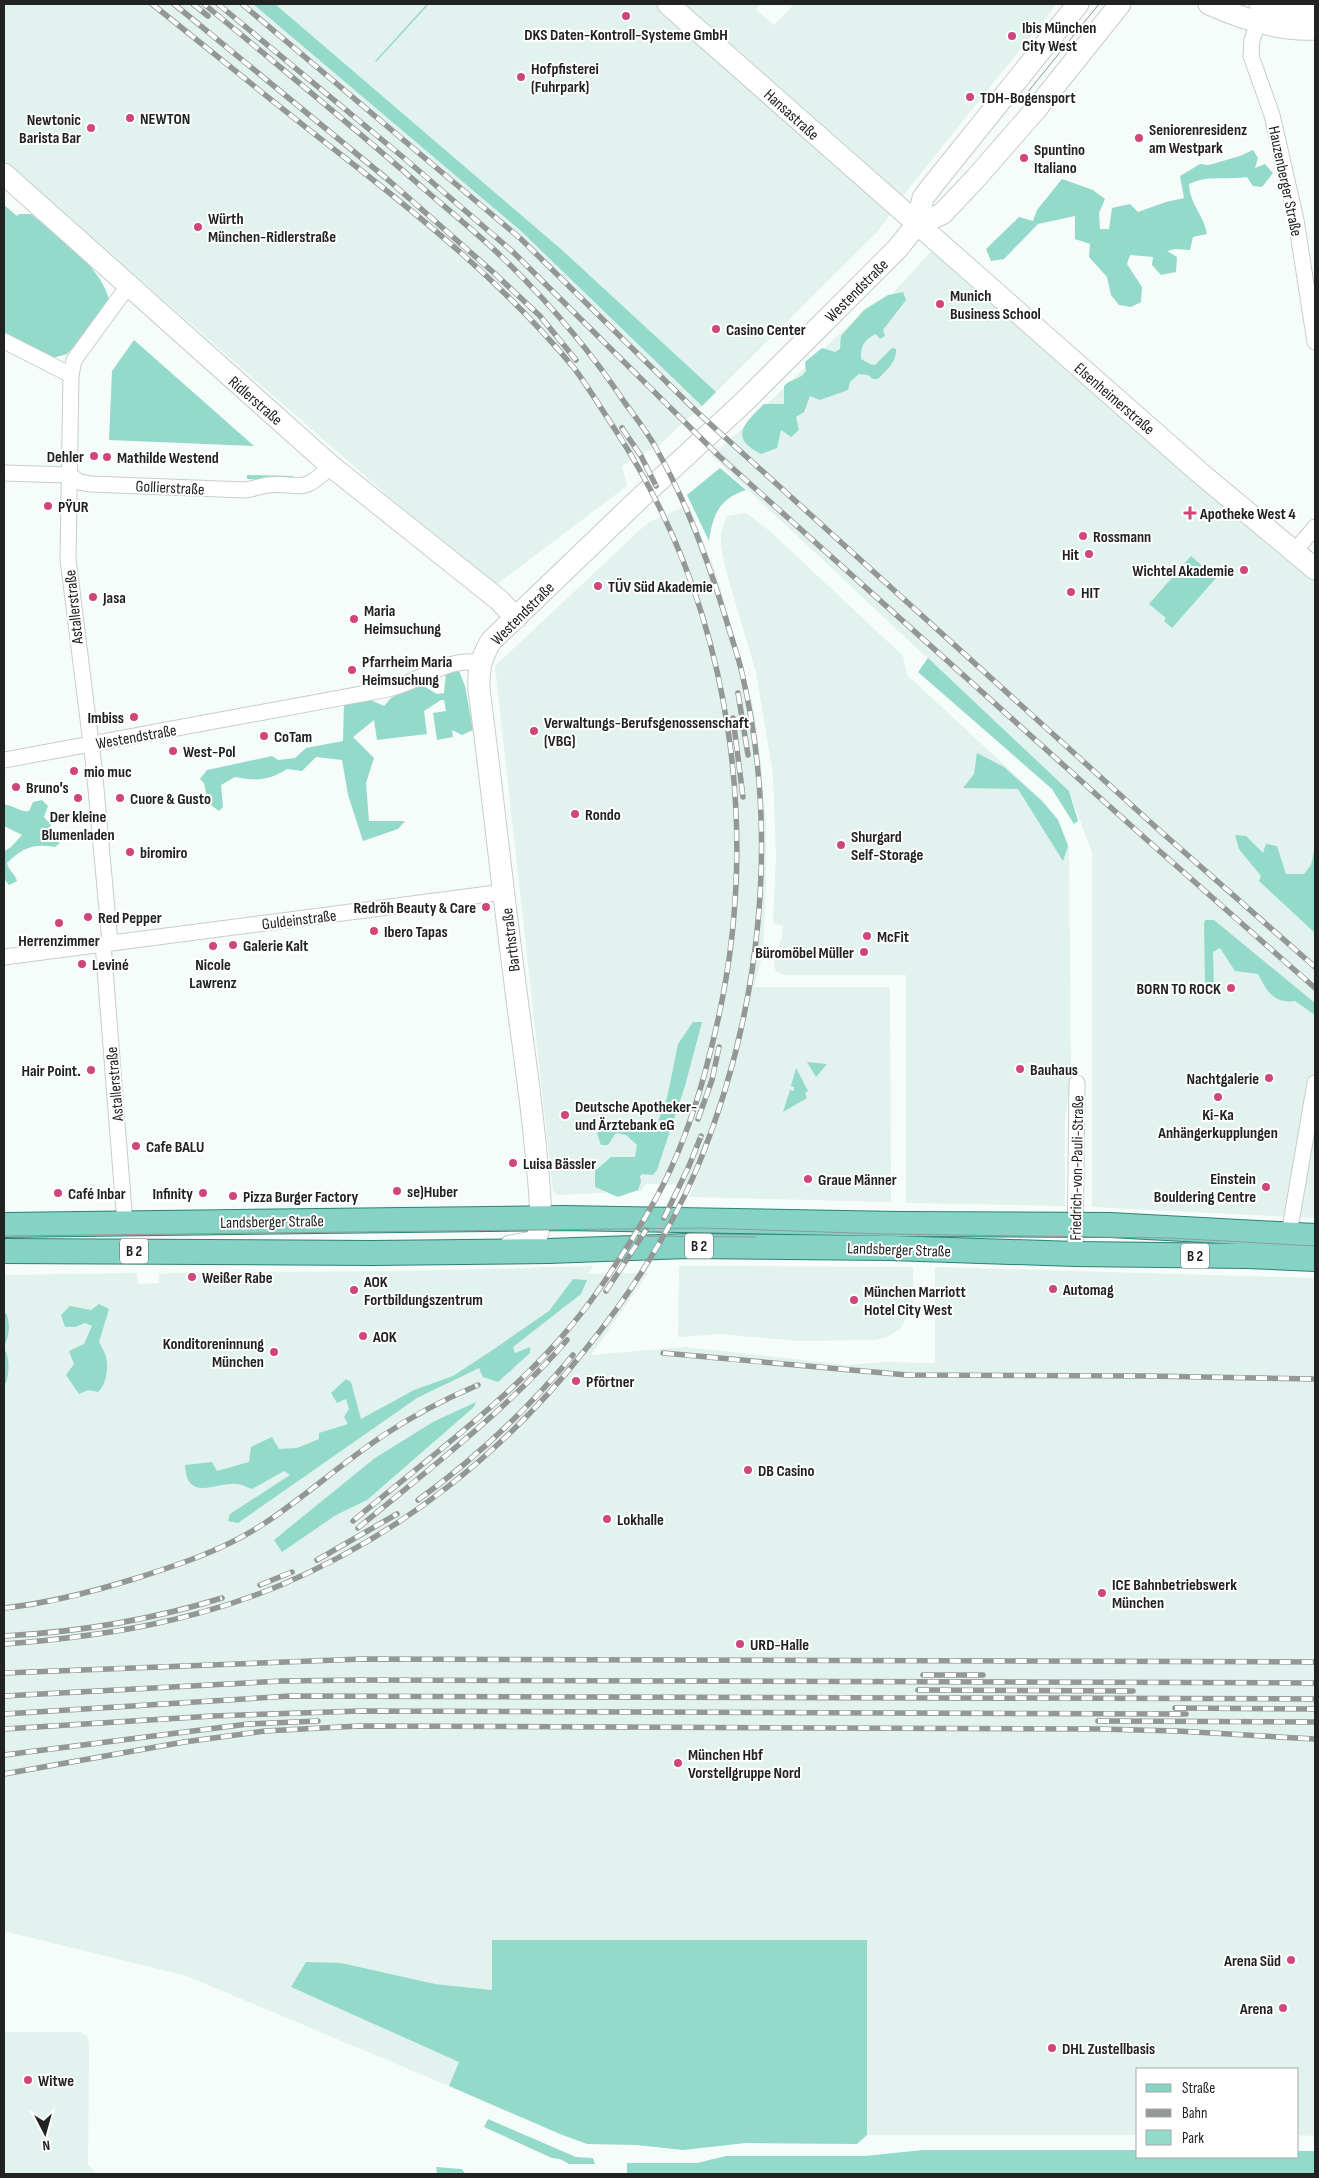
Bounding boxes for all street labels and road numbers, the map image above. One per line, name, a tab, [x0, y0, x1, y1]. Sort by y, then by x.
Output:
street label: Hansastraße	[760, 86, 822, 145]
street label: Hauzenberger Straße	[1264, 124, 1305, 238]
street label: Westendstraße	[822, 256, 893, 327]
street label: Elsenheimerstraße	[1070, 359, 1158, 439]
street label: Ridlerstraße	[224, 373, 286, 430]
street label: Gollierstraße	[135, 477, 205, 500]
street label: Astallerstraße	[61, 569, 88, 646]
street label: Westendstraße	[488, 579, 559, 650]
street label: Westendstraße	[95, 721, 178, 754]
street label: Guldeinstraße	[261, 906, 338, 934]
street label: Barthstraße	[498, 907, 525, 973]
street label: Astallerstraße	[103, 1046, 128, 1123]
street label: Friedrich-von-Pauli-Straße	[1067, 1095, 1088, 1241]
street label: Landsberger Straße	[220, 1212, 324, 1233]
road number: B 2	[685, 1234, 713, 1258]
road number: B 2	[120, 1238, 148, 1264]
street label: Landsberger Straße	[847, 1239, 951, 1262]
road number: B 2	[1181, 1244, 1209, 1268]

